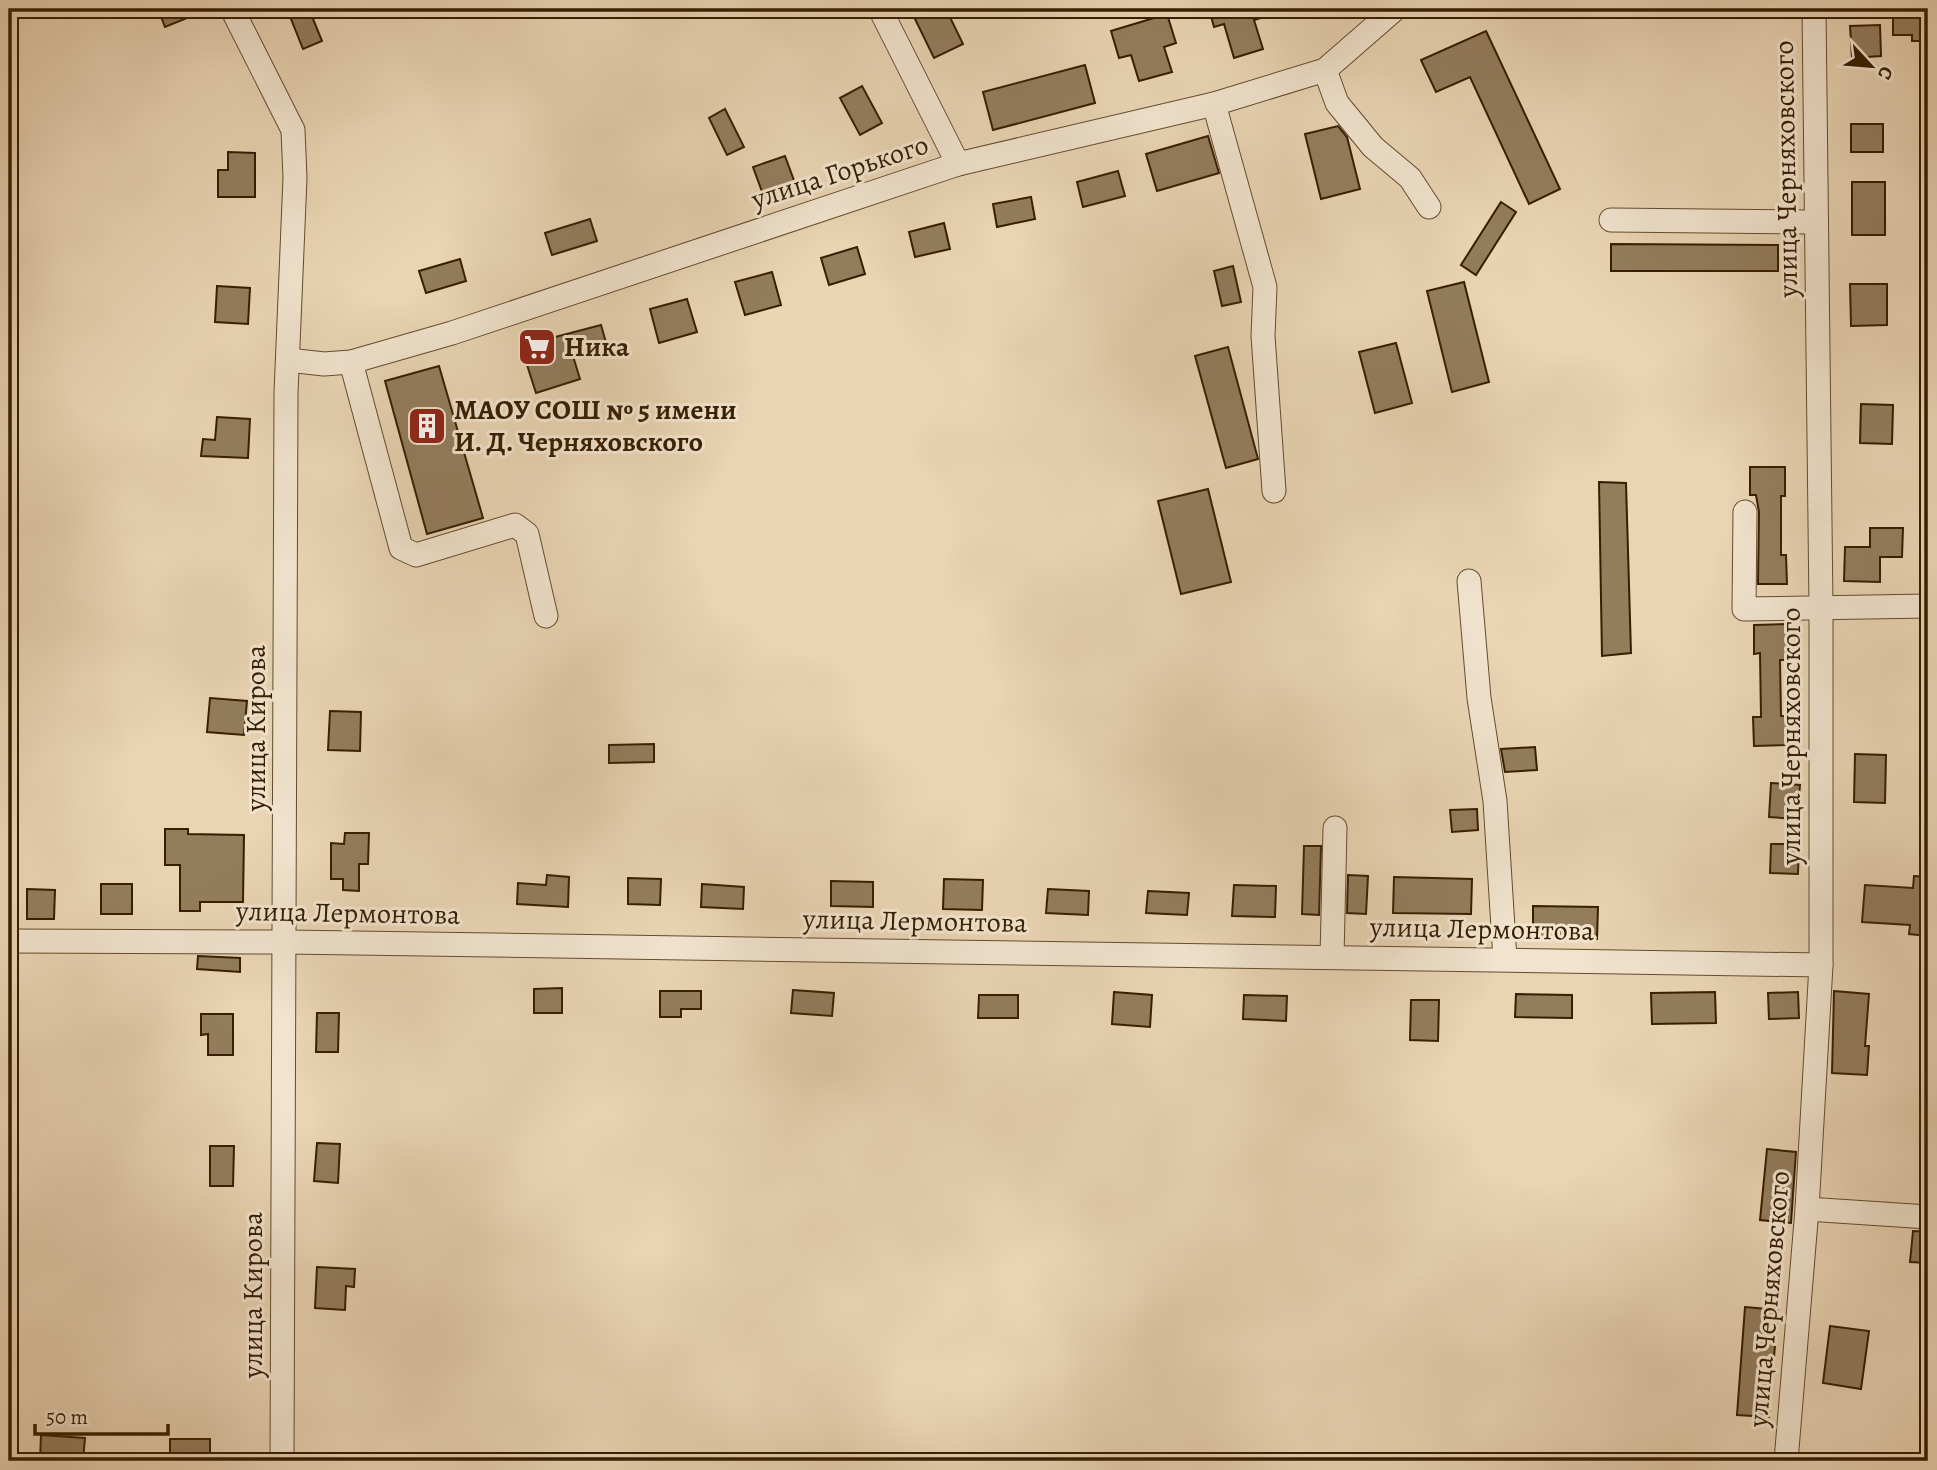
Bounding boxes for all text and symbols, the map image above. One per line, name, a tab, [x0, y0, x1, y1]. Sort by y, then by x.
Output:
north arrow	[1836, 32, 1906, 102]
street label: улица Черняховского	[1765, 40, 1807, 299]
text: С	[1871, 62, 1900, 84]
street label: улица Горького	[746, 126, 933, 219]
supermarket icon: Ника	[516, 326, 558, 368]
place label: Ника	[564, 328, 630, 366]
place label: МАОУ СОШ № 5 имени И. Д. Черняховского	[454, 391, 737, 461]
building icon: МАОУ СОШ № 5 имени И. Д. Черняховского	[406, 405, 448, 447]
street label: улица Черняховского	[1772, 607, 1810, 866]
street label: улица Кирова	[237, 645, 275, 812]
street label: улица Лермонтова	[235, 892, 461, 934]
street label: улица Лермонтова	[802, 900, 1028, 942]
street label: улица Лермонтова	[1369, 908, 1595, 950]
street label: улица Черняховского	[1739, 1169, 1799, 1430]
street label: улица Кирова	[234, 1212, 272, 1379]
scale bar	[35, 1393, 168, 1437]
text: 50 m	[46, 1403, 88, 1431]

